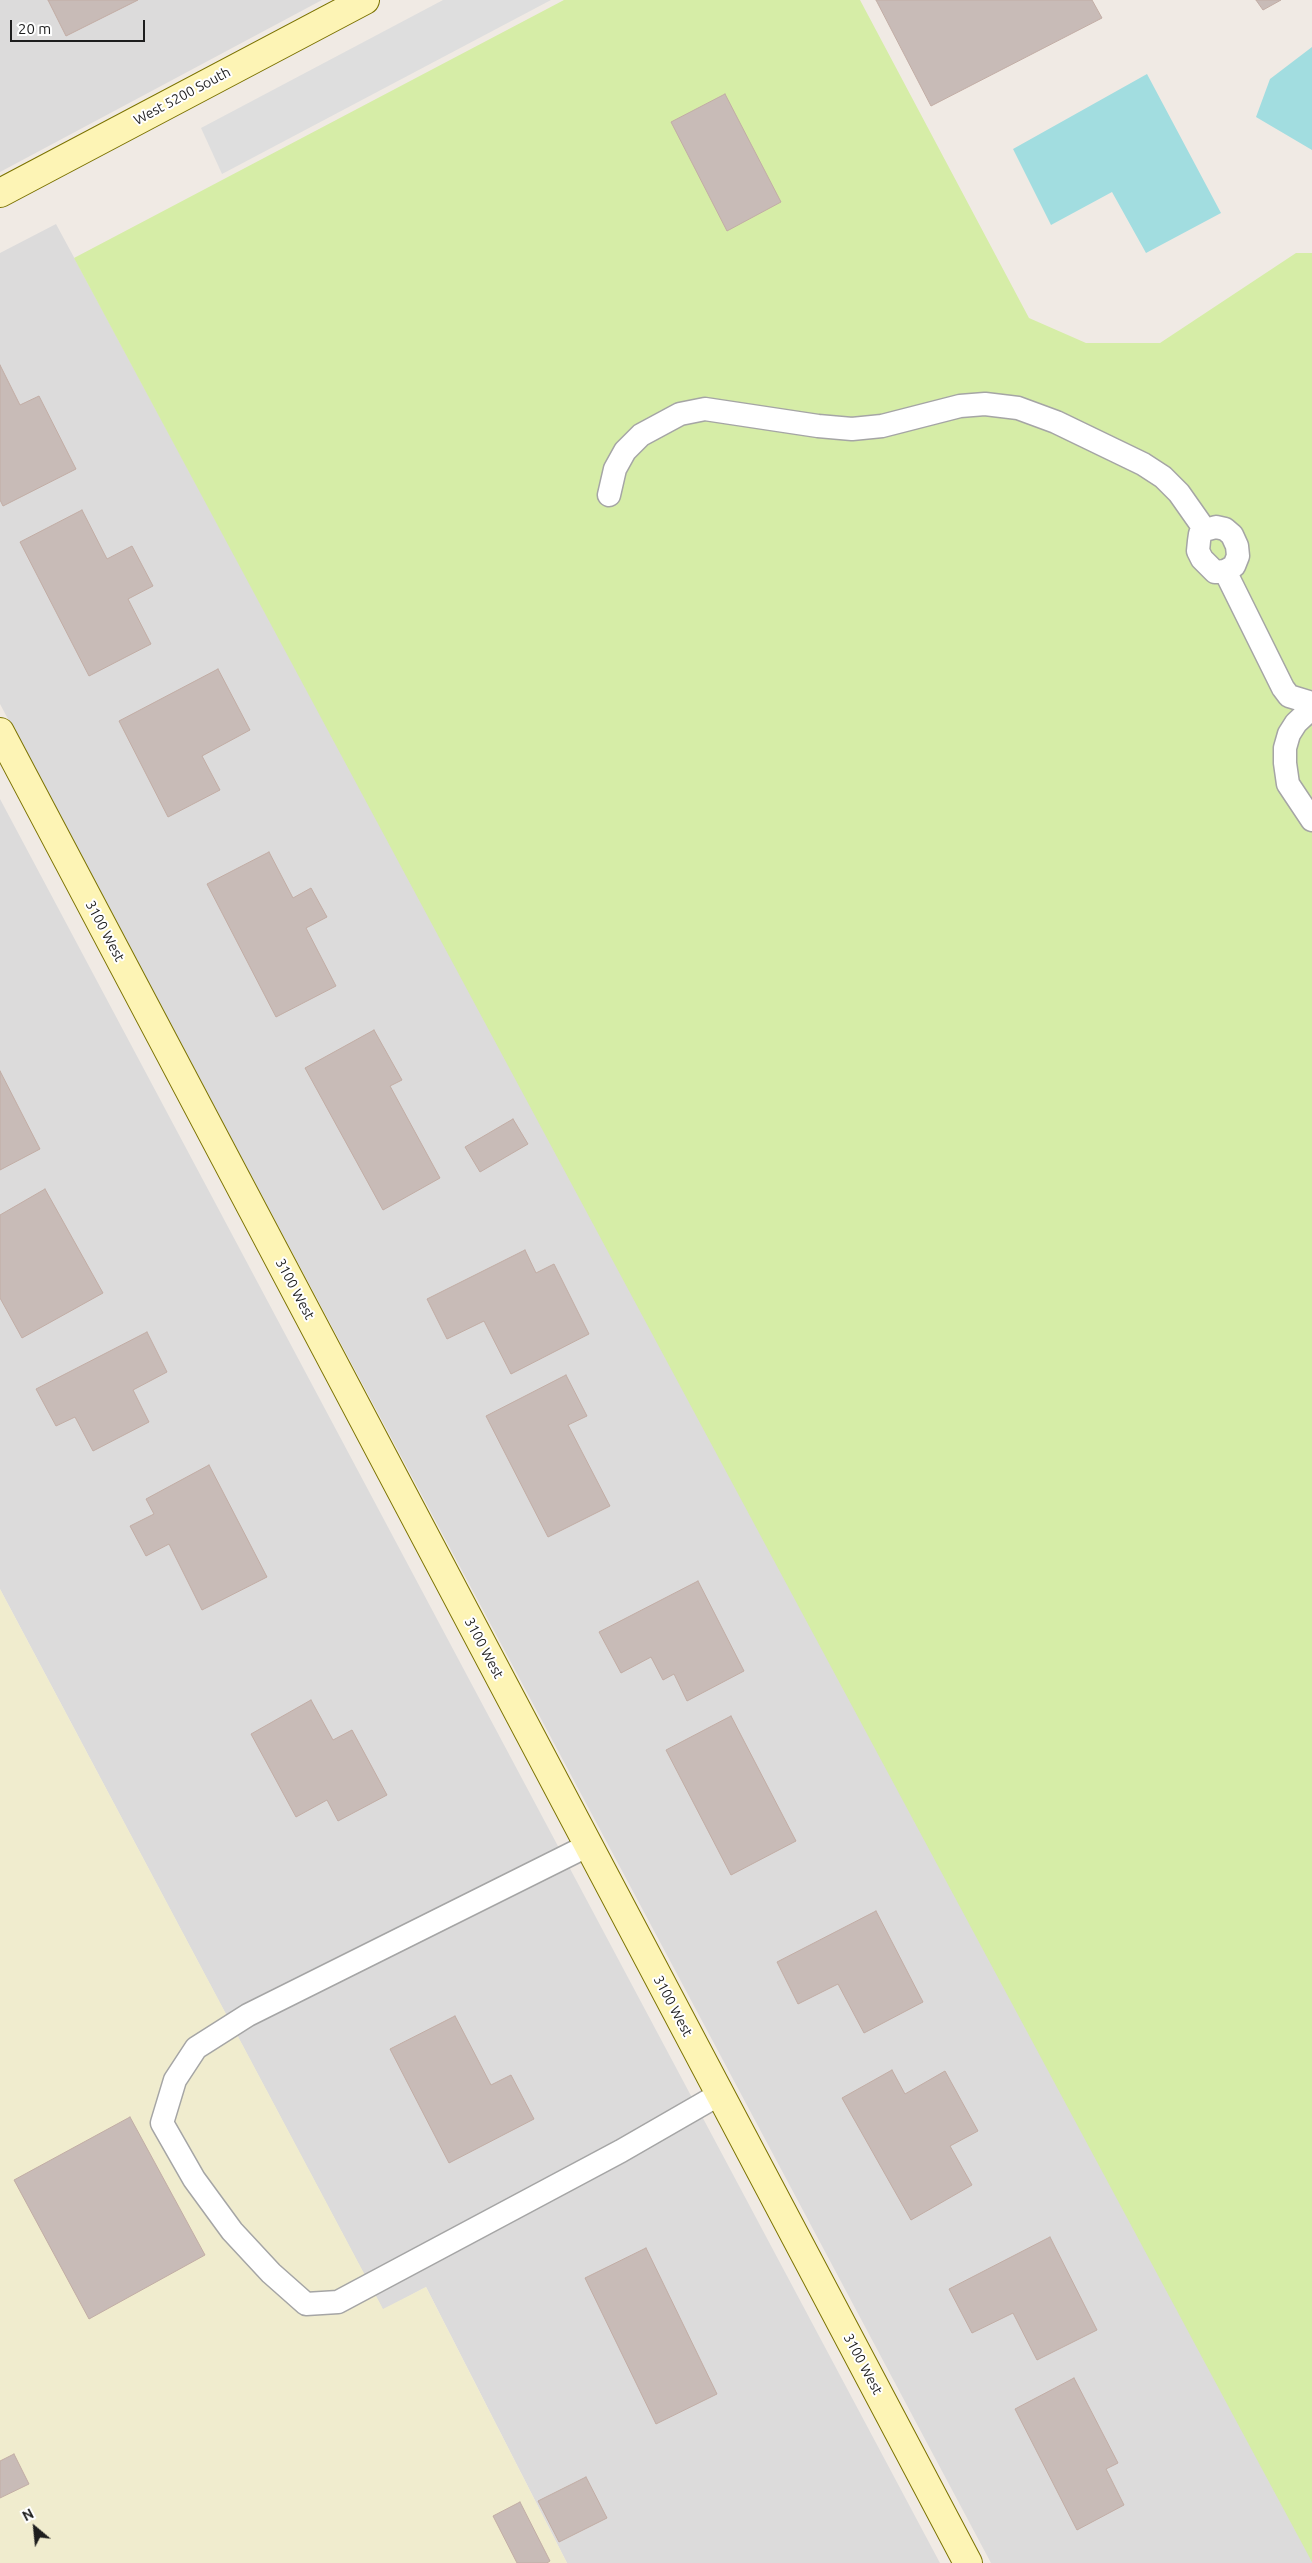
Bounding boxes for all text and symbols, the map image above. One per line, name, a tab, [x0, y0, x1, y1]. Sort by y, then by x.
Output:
scale bar	[12, 10, 148, 42]
text: 20 m	[18, 20, 51, 37]
street label: West 5200 South	[131, 63, 233, 129]
street label: 3100 West	[82, 898, 128, 964]
street label: 3100 West	[272, 1256, 318, 1322]
street label: 3100 West	[461, 1615, 507, 1681]
street label: 3100 West	[650, 1973, 696, 2039]
street label: 3100 West	[840, 2331, 886, 2397]
north arrow	[10, 2503, 60, 2553]
text: N	[20, 2505, 36, 2524]

